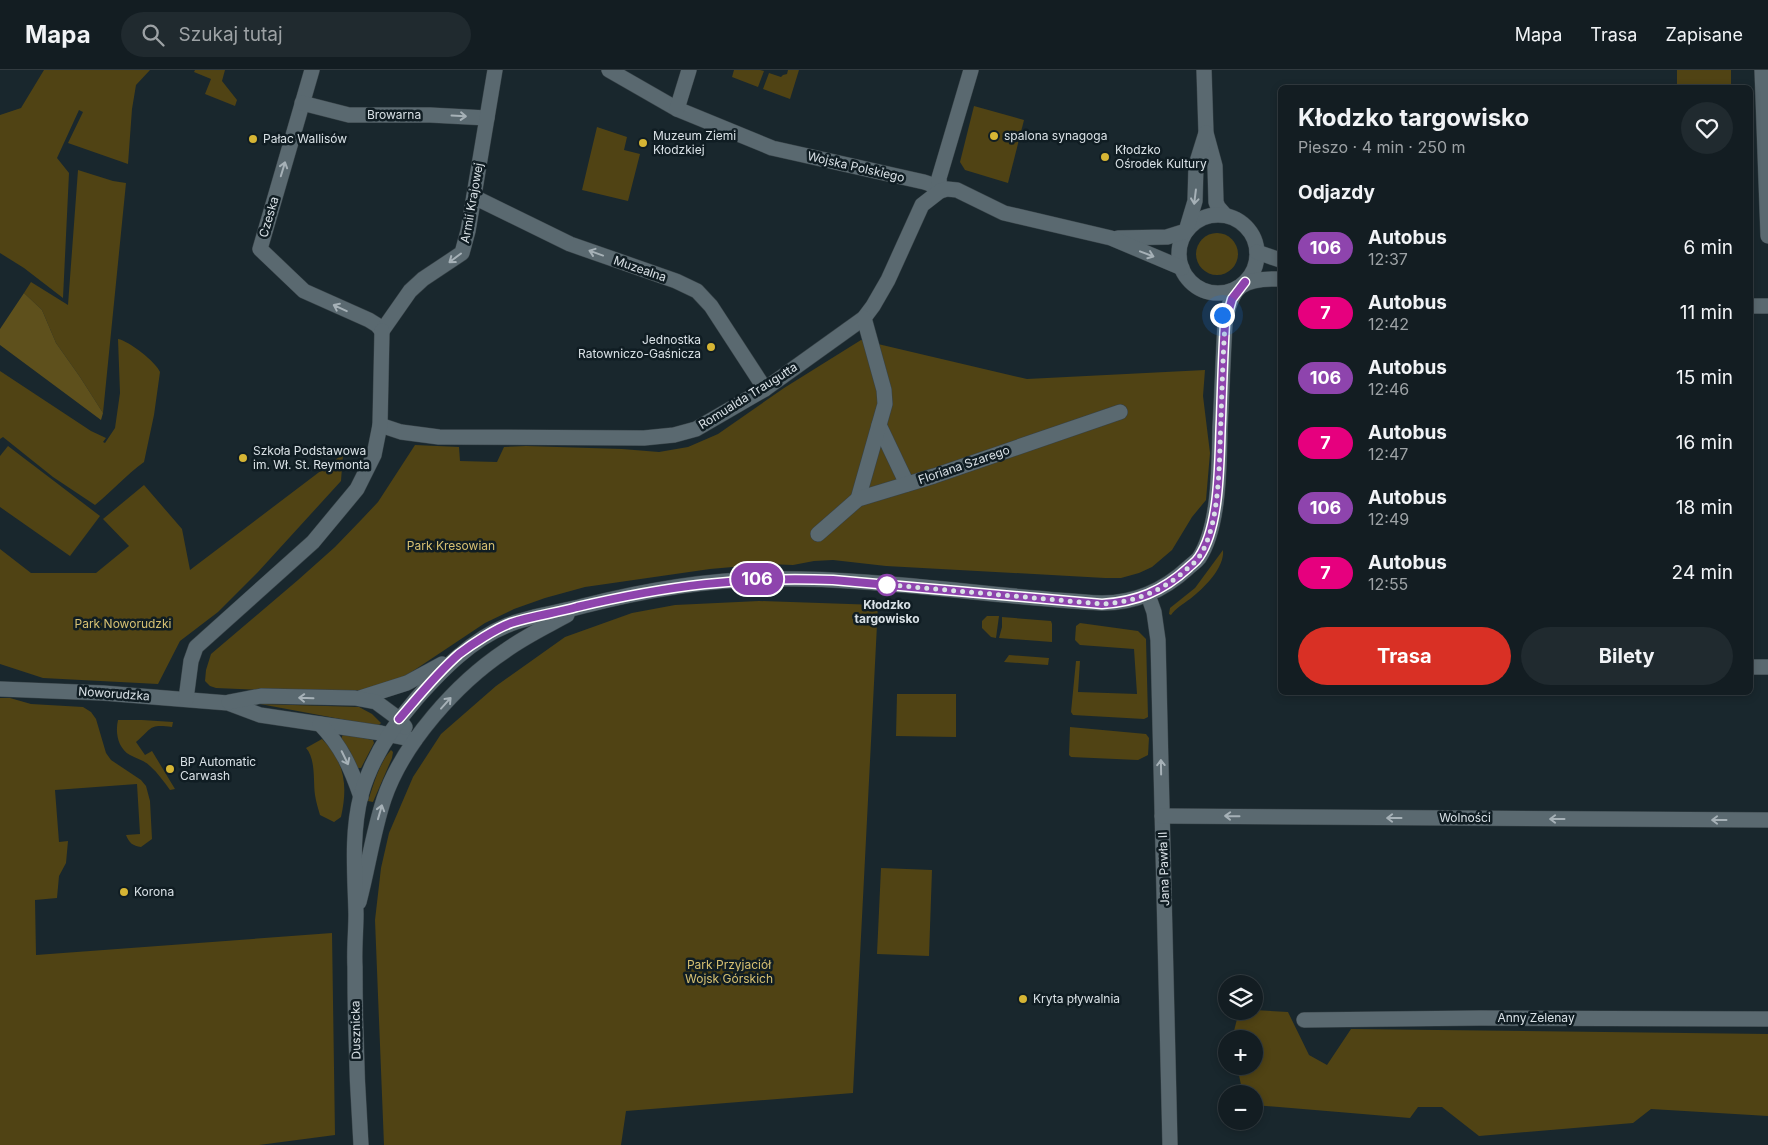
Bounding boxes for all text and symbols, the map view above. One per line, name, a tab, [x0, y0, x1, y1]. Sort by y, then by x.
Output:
search box	[121, 12, 471, 57]
text: Mapa	[25, 20, 91, 49]
icon: search	[139, 21, 167, 49]
text: Szukaj tutaj	[179, 23, 283, 46]
text: Mapa	[1515, 24, 1562, 45]
text: Trasa	[1590, 24, 1637, 45]
text: Zapisane	[1665, 24, 1743, 45]
button: heart	[1681, 102, 1733, 154]
text: Kłodzko targowisko	[1298, 103, 1529, 132]
street label: Browarna	[367, 107, 421, 122]
one-way arrow	[450, 112, 466, 121]
place label: Muzeum Ziemi Kłodzkiej	[653, 128, 736, 157]
place label: spalona synagoga	[1004, 128, 1107, 143]
marker: spalona synagoga	[988, 130, 1000, 142]
place label: Pałac Wallisów	[263, 131, 347, 146]
marker: Pałac Wallisów	[247, 133, 259, 145]
marker: Muzeum Ziemi Kłodzkiej	[637, 137, 649, 149]
text: Pieszo · 4 min · 250 m	[1298, 137, 1466, 157]
place label: Kłodzko Ośrodek Kultury	[1115, 142, 1207, 171]
street label: Wojska Polskiego	[806, 148, 906, 185]
marker: Kłodzko Ośrodek Kultury	[1099, 151, 1111, 163]
one-way arrow	[278, 161, 288, 177]
street label: Armii Krajowej	[457, 161, 486, 244]
text: Odjazdy	[1298, 181, 1375, 204]
one-way arrow	[1190, 189, 1200, 205]
street label: Czeska	[256, 195, 281, 239]
text: Autobus	[1368, 226, 1447, 249]
text: 6 min	[1683, 236, 1733, 259]
text: 106	[1310, 237, 1341, 258]
one-way arrow	[589, 248, 604, 257]
text: 12:37	[1368, 249, 1408, 269]
one-way arrow	[1139, 250, 1154, 259]
street label: Muzealna	[612, 252, 669, 285]
one-way arrow	[449, 253, 462, 264]
text: Autobus	[1368, 291, 1447, 314]
text: 11 min	[1680, 301, 1733, 324]
text: 7	[1320, 302, 1331, 323]
one-way arrow	[333, 303, 348, 312]
your location	[1210, 303, 1235, 328]
text: 12:42	[1368, 314, 1409, 334]
place label: Jednostka Ratowniczo-Gaśnicza	[578, 332, 701, 361]
marker: Jednostka Ratowniczo-Gaśnicza	[705, 341, 717, 353]
text: Autobus	[1368, 356, 1447, 379]
street label: Romualda Traugutta	[696, 359, 800, 432]
text: 15 min	[1676, 366, 1733, 389]
text: 106	[1310, 367, 1341, 388]
text: 12:46	[1368, 379, 1409, 399]
text: Autobus	[1368, 421, 1447, 444]
text: 16 min	[1676, 431, 1733, 454]
text: 7	[1320, 432, 1331, 453]
street label: Floriana Szarego	[916, 442, 1012, 487]
place label: Szkoła Podstawowa im. Wł. St. Reymonta	[253, 443, 370, 472]
text: 12:47	[1368, 444, 1408, 464]
marker: Szkoła Podstawowa im. Wł. St. Reymonta	[237, 452, 249, 464]
text: Autobus	[1368, 486, 1447, 509]
text: 18 min	[1676, 496, 1733, 519]
text: 106	[1310, 497, 1341, 518]
text: 12:49	[1368, 509, 1409, 529]
park label: Park Kresowian	[407, 538, 495, 553]
text: Autobus	[1368, 551, 1447, 574]
text: 24 min	[1672, 561, 1733, 584]
text: 7	[1320, 562, 1331, 583]
line badge: 106	[728, 563, 786, 595]
text: 106	[741, 568, 773, 589]
marker: Kłodzko targowisko	[876, 574, 898, 596]
text: 12:55	[1368, 574, 1408, 594]
place label: Kłodzko targowisko	[854, 597, 920, 626]
park label: Park Noworudzki	[75, 616, 172, 631]
button: Trasa	[1298, 627, 1511, 685]
button: Bilety	[1521, 627, 1733, 685]
street label: Noworudzka	[78, 684, 150, 703]
one-way arrow	[298, 693, 314, 702]
one-way arrow	[440, 697, 452, 710]
one-way arrow	[341, 750, 350, 765]
place label: BP Automatic Carwash	[180, 754, 256, 783]
one-way arrow	[1157, 759, 1166, 775]
marker: BP Automatic Carwash	[164, 763, 176, 775]
one-way arrow	[376, 805, 386, 821]
street label: Wolności	[1439, 810, 1491, 825]
one-way arrow	[1224, 812, 1240, 821]
one-way arrow	[1387, 813, 1403, 823]
one-way arrow	[1549, 814, 1566, 824]
one-way arrow	[1712, 815, 1728, 825]
street label: Jana Pawła II	[1155, 832, 1172, 906]
place label: Korona	[134, 884, 174, 899]
marker: Korona	[118, 886, 130, 898]
park label: Park Przyjaciół Wojsk Górskich	[685, 957, 773, 986]
map controls	[1218, 975, 1263, 1130]
button: layers	[1218, 975, 1263, 1020]
place label: Kryta pływalnia	[1033, 991, 1120, 1006]
marker: Kryta pływalnia	[1017, 993, 1029, 1005]
street label: Dusznicka	[347, 1000, 364, 1060]
street label: Anny Zelenay	[1497, 1010, 1575, 1025]
button: +	[1218, 1030, 1263, 1075]
button: −	[1218, 1085, 1263, 1130]

